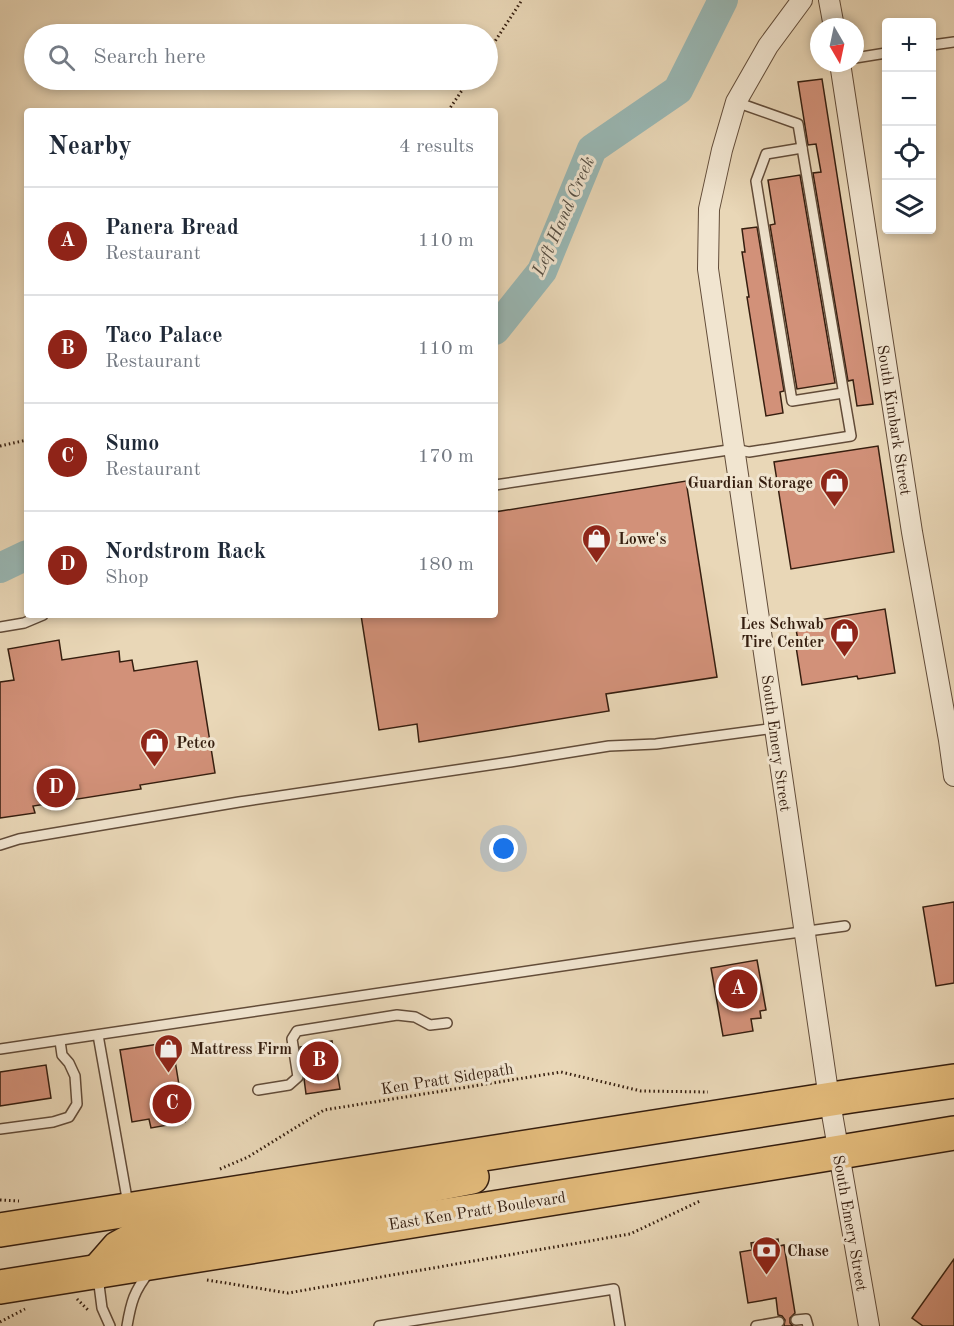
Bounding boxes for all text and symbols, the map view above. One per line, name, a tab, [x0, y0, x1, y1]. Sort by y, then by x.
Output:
north arrow	[810, 18, 864, 72]
map controls	[882, 18, 936, 234]
button: +	[882, 18, 936, 72]
search box	[24, 24, 498, 90]
icon: search	[45, 41, 78, 74]
text: Search here	[93, 46, 206, 68]
button: −	[882, 72, 936, 126]
button: locate	[882, 126, 936, 180]
text: Nearby	[48, 134, 132, 160]
text: 4 results	[399, 137, 474, 157]
water label: Left Hand Creek	[529, 154, 598, 280]
button: layers	[882, 180, 936, 234]
text: Panera Bread	[105, 217, 239, 239]
text: A	[60, 231, 75, 251]
text: 110 m	[418, 231, 474, 251]
text: Restaurant	[105, 244, 201, 264]
text: Taco Palace	[105, 325, 223, 347]
text: B	[60, 339, 75, 359]
text: 110 m	[418, 339, 474, 359]
street label: South Kimbark Street	[873, 344, 913, 497]
text: Restaurant	[105, 352, 201, 372]
text: Sumo	[105, 433, 159, 455]
text: C	[61, 447, 74, 467]
text: 170 m	[418, 447, 474, 467]
text: Restaurant	[105, 460, 201, 480]
shop icon: Guardian Storage	[818, 466, 850, 508]
place label: Guardian Storage	[687, 476, 813, 492]
shop icon: Lowe's	[581, 522, 613, 564]
place label: Lowe's	[618, 532, 666, 548]
text: Nordstrom Rack	[105, 541, 266, 563]
text: D	[60, 555, 75, 575]
text: 180 m	[418, 555, 474, 575]
text: Shop	[105, 568, 149, 588]
shop icon: Les Schwab Tire Center	[829, 616, 861, 658]
place label: Les Schwab Tire Center	[740, 617, 824, 651]
street label: South Emery Street	[757, 674, 793, 813]
shop icon: Petco	[139, 726, 171, 768]
place label: Petco	[176, 736, 215, 752]
pin: D	[36, 766, 76, 810]
your location	[489, 834, 518, 863]
pin: A	[718, 966, 758, 1012]
shop icon: Mattress Firm	[153, 1032, 185, 1074]
pin: B	[300, 1038, 338, 1084]
place label: Mattress Firm	[190, 1042, 292, 1058]
street label: Ken Pratt Sidepath	[380, 1062, 515, 1098]
pin: C	[152, 1082, 192, 1126]
street label: South Emery Street	[829, 1154, 869, 1293]
street label: East Ken Pratt Boulevard	[387, 1190, 567, 1234]
bank icon: Chase	[750, 1234, 782, 1276]
place label: Chase	[787, 1244, 829, 1260]

